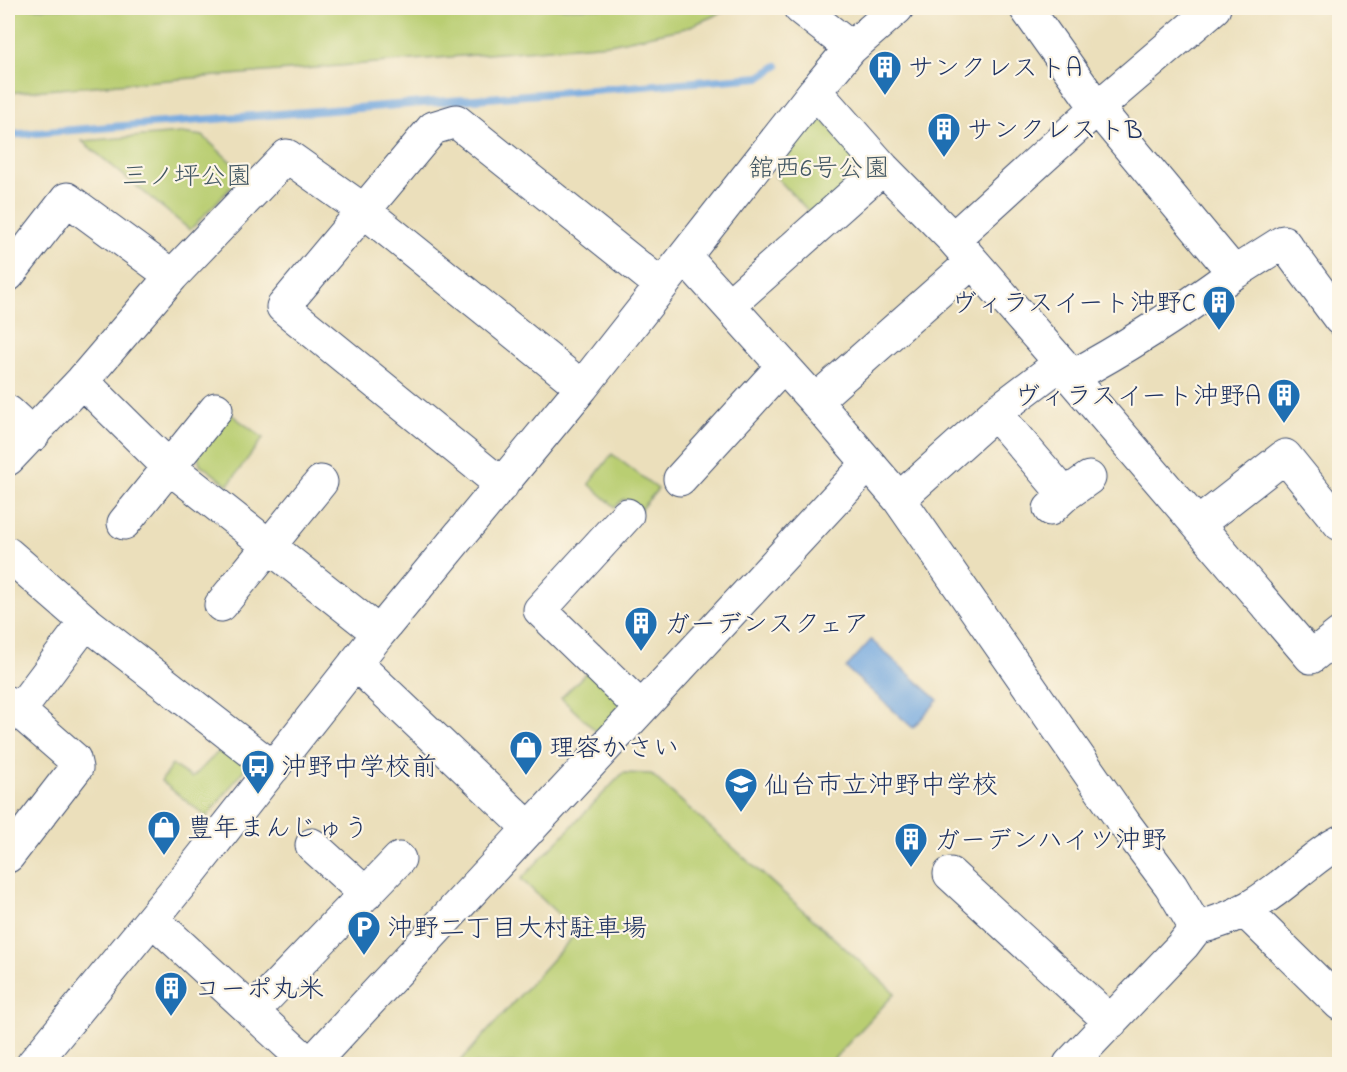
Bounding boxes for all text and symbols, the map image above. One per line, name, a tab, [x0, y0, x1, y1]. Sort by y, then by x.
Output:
building icon: サンクレストA	[867, 49, 903, 96]
place label: サンクレストA	[908, 51, 1082, 89]
building icon: サンクレストB	[926, 111, 962, 158]
place label: サンクレストB	[967, 113, 1143, 151]
park label: 舘西6号公園	[748, 151, 890, 189]
park label: 三ノ坪公園	[122, 159, 252, 197]
building icon: ヴィラスイート沖野C	[1201, 284, 1237, 331]
place label: ヴィラスイート沖野C	[951, 286, 1196, 324]
building icon: ヴィラスイート沖野A	[1266, 377, 1302, 424]
place label: ヴィラスイート沖野A	[1014, 379, 1261, 417]
building icon: ガーデンスクェア	[623, 605, 659, 652]
place label: ガーデンスクェア	[664, 607, 869, 645]
shop icon: 理容かさい	[508, 729, 544, 776]
place label: 理容かさい	[549, 731, 679, 769]
bus stop icon: 沖野中学校前	[240, 748, 276, 795]
place label: 沖野中学校前	[281, 750, 437, 788]
school or university icon: 仙台市立沖野中学校	[723, 766, 759, 813]
place label: 仙台市立沖野中学校	[764, 768, 998, 806]
shop icon: 豊年まんじゅう	[146, 809, 182, 856]
place label: 豊年まんじゅう	[187, 811, 369, 849]
building icon: ガーデンハイツ沖野	[893, 821, 929, 868]
place label: ガーデンハイツ沖野	[934, 823, 1167, 861]
parking icon: 沖野二丁目大村駐車場	[346, 909, 382, 956]
place label: 沖野二丁目大村駐車場	[387, 911, 647, 949]
building icon: コーポ丸米	[153, 970, 189, 1017]
place label: コーポ丸米	[194, 972, 324, 1010]

